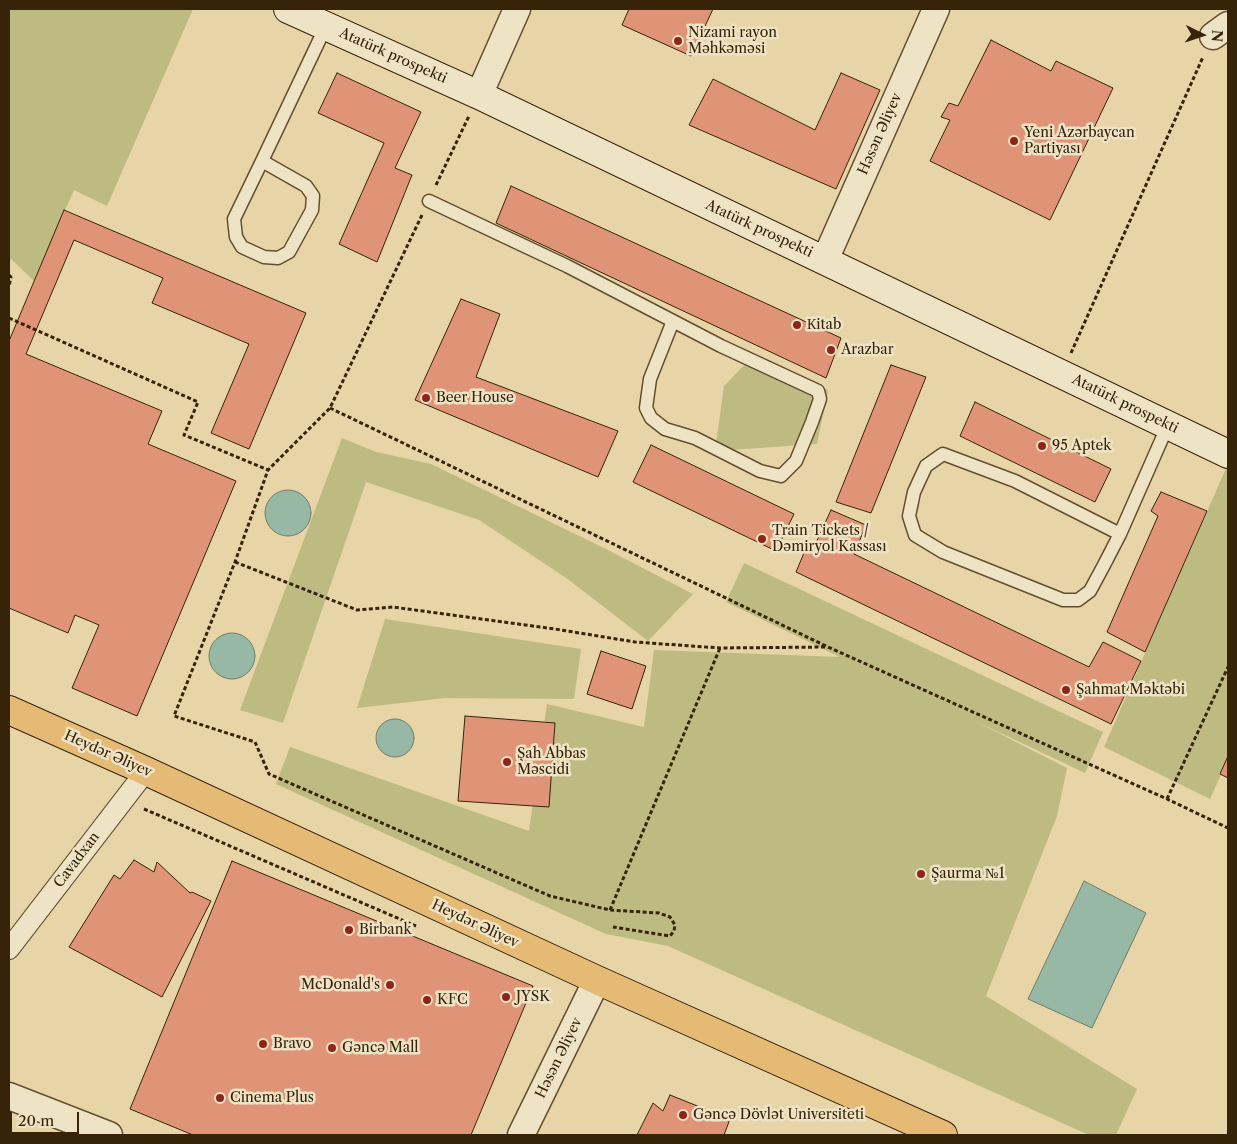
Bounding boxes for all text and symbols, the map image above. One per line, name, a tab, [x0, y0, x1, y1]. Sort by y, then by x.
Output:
north arrow	[1177, 10, 1227, 60]
street label: Atatürk prospekti	[336, 25, 450, 87]
place label: Nizami rayon Məhkəməsi	[688, 25, 777, 58]
text: N	[1208, 29, 1226, 43]
marker: Nizami rayon Məhkəməsi	[672, 35, 684, 47]
street label: Həsən Əliyev	[855, 91, 905, 177]
place label: Yeni Azərbaycan Partiyası	[1024, 125, 1135, 158]
marker: Yeni Azərbaycan Partiyası	[1008, 135, 1020, 147]
street label: Atatürk prospekti	[703, 197, 815, 261]
place label: Кitab	[807, 317, 841, 333]
marker: Кitab	[791, 319, 803, 331]
place label: Arazbar	[841, 342, 894, 358]
marker: Arazbar	[825, 344, 837, 356]
street label: Atatürk prospekti	[1069, 371, 1181, 437]
place label: Beer House	[436, 390, 514, 406]
marker: Beer House	[420, 392, 432, 404]
place label: 95 Aptek	[1052, 438, 1111, 454]
marker: 95 Aptek	[1036, 440, 1048, 452]
place label: Train Tickets / Dəmiryol Kassası	[772, 523, 886, 556]
marker: Train Tickets / Dəmiryol Kassası	[756, 533, 768, 545]
place label: Şahmat Məktəbi	[1076, 682, 1185, 698]
marker: Şahmat Məktəbi	[1060, 684, 1072, 696]
street label: Heydər Əliyev	[62, 727, 154, 781]
place label: Şah Abbas Məscidi	[517, 746, 586, 779]
marker: Şah Abbas Məscidi	[501, 756, 513, 768]
street label: Cavadxan	[51, 829, 103, 891]
place label: Şaurma №1	[931, 866, 1005, 882]
marker: Şaurma №1	[915, 868, 927, 880]
street label: Heydər Əliyev	[429, 897, 521, 951]
place label: Birbank	[359, 922, 412, 938]
marker: Birbank	[343, 924, 355, 936]
place label: McDonald's	[301, 977, 380, 993]
marker: McDonald's	[384, 979, 396, 991]
place label: JYSK	[516, 989, 550, 1005]
marker: JYSK	[500, 991, 512, 1003]
place label: KFC	[437, 992, 468, 1008]
marker: KFC	[421, 994, 433, 1006]
street label: Həsən Əliyev	[532, 1015, 586, 1101]
place label: Bravo	[273, 1036, 311, 1052]
marker: Bravo	[257, 1038, 269, 1050]
place label: Gəncə Mall	[342, 1040, 419, 1056]
marker: Gəncə Mall	[326, 1042, 338, 1054]
place label: Cinema Plus	[230, 1090, 314, 1106]
marker: Cinema Plus	[214, 1092, 226, 1104]
scale bar	[12, 1102, 81, 1134]
place label: Gəncə Dövlət Universiteti	[693, 1107, 864, 1123]
marker: Gəncə Dövlət Universiteti	[677, 1109, 689, 1121]
text: 20 m	[18, 1111, 54, 1130]

